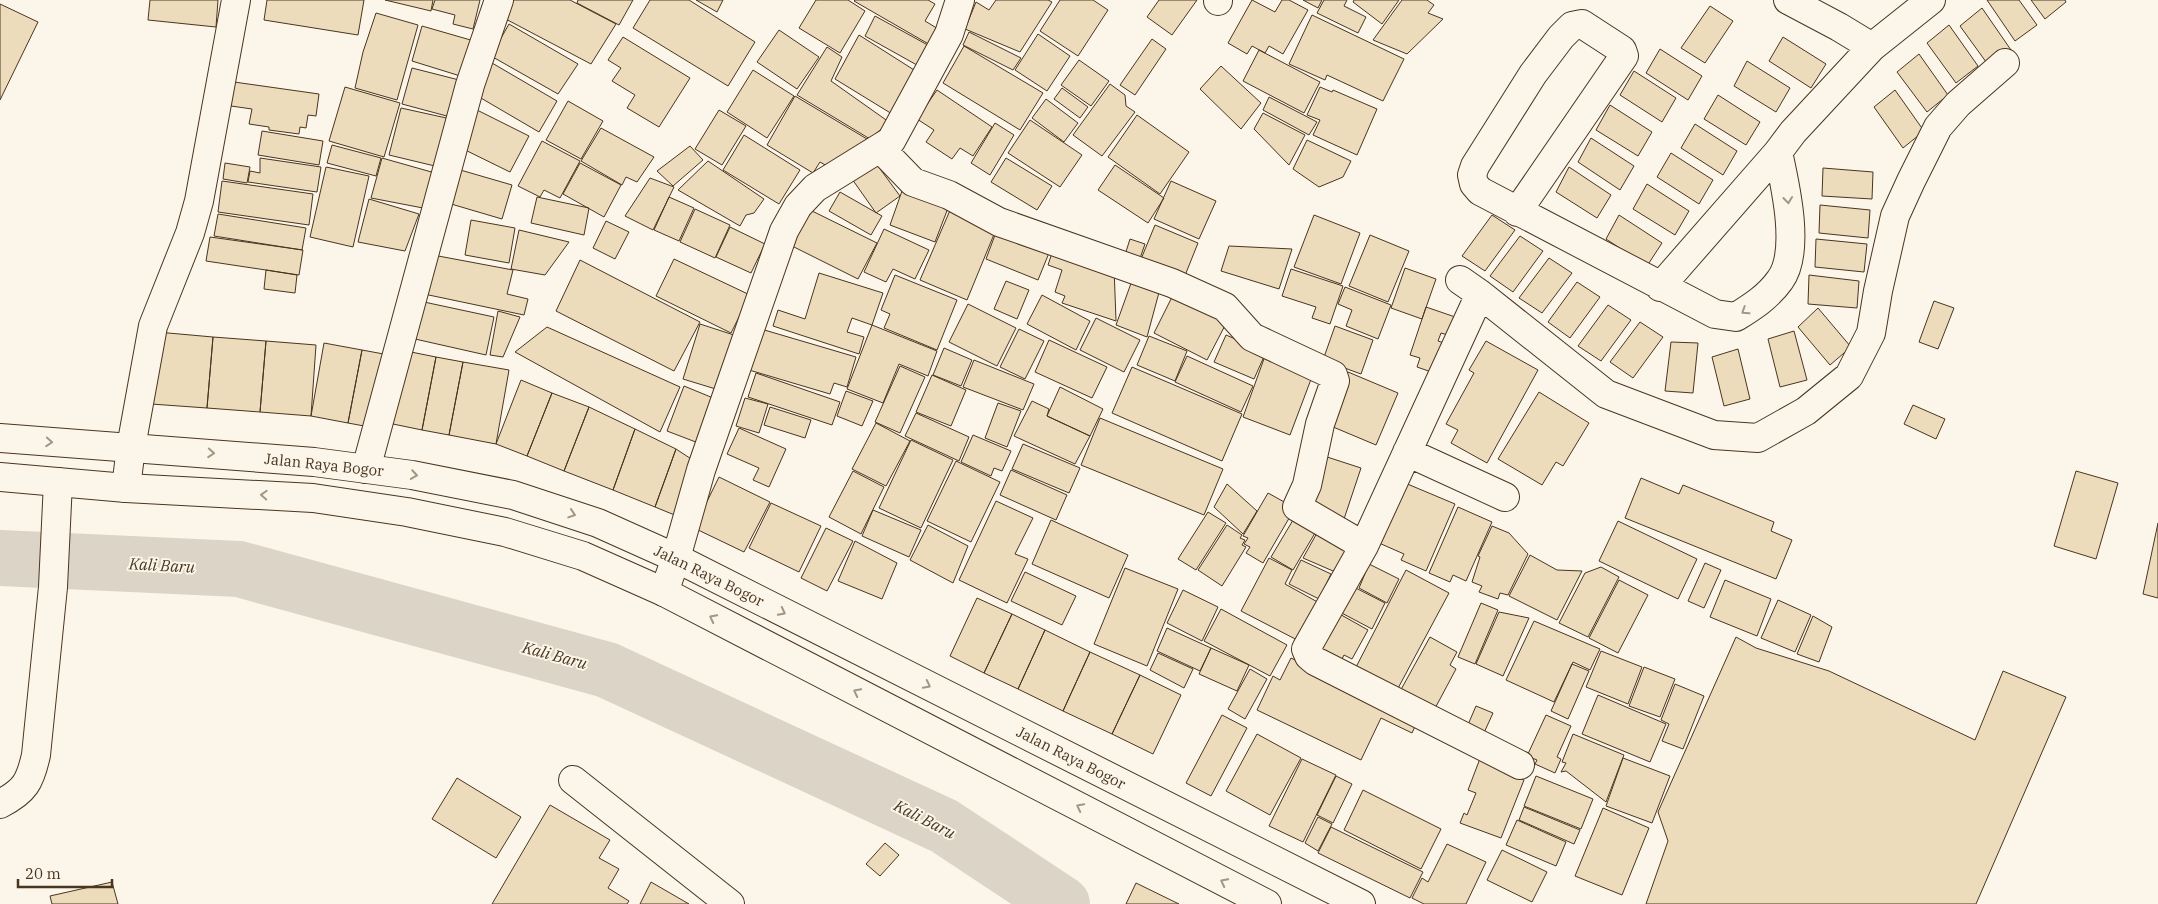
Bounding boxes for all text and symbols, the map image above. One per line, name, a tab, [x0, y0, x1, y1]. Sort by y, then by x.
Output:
one-way arrow	[1782, 196, 1793, 204]
one-way arrow	[1742, 305, 1751, 314]
one-way arrow	[45, 436, 53, 447]
one-way arrow	[207, 448, 215, 459]
street label: Jalan Raya Bogor	[263, 449, 385, 480]
one-way arrow	[410, 470, 419, 480]
one-way arrow	[260, 490, 268, 501]
one-way arrow	[567, 508, 575, 518]
street label: Jalan Raya Bogor	[651, 541, 768, 611]
water label: Kali Baru	[127, 553, 196, 577]
one-way arrow	[777, 606, 786, 616]
one-way arrow	[709, 614, 718, 624]
water label: Kali Baru	[520, 637, 589, 673]
one-way arrow	[922, 679, 931, 689]
one-way arrow	[854, 688, 863, 698]
street label: Jalan Raya Bogor	[1013, 722, 1129, 793]
water label: Kali Baru	[890, 795, 959, 843]
one-way arrow	[1076, 803, 1085, 813]
scale bar	[18, 856, 111, 888]
text: 20 m	[25, 864, 61, 883]
one-way arrow	[1220, 878, 1229, 888]

